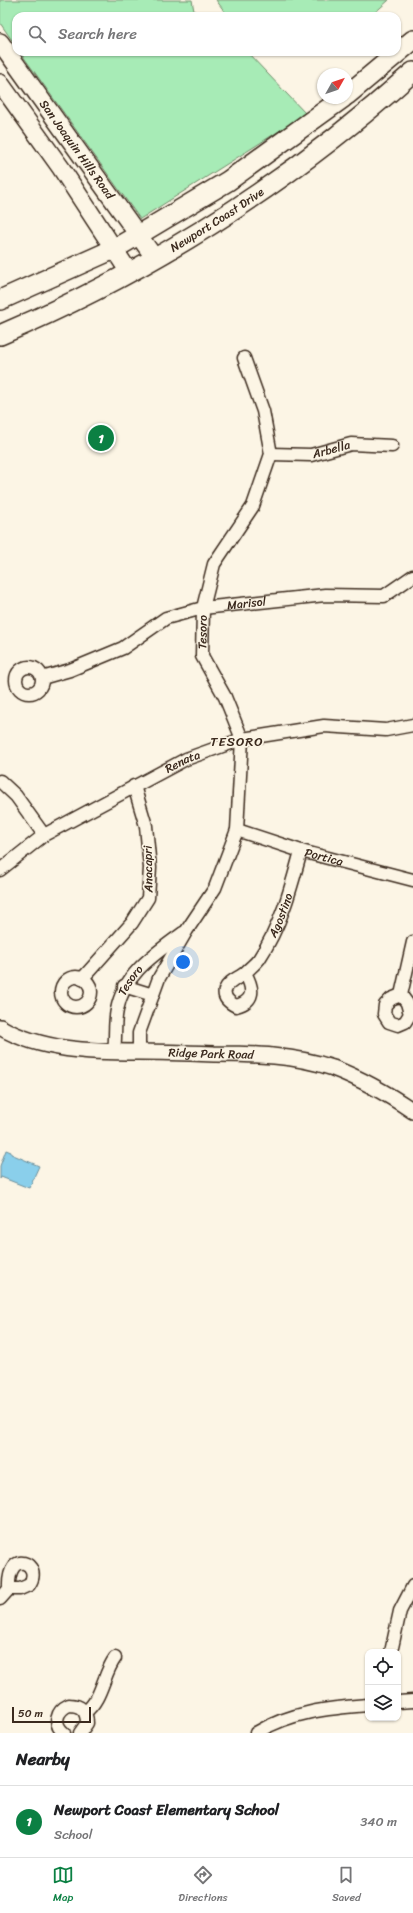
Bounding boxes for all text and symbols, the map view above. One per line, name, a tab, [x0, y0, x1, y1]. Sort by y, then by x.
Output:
search box	[12, 12, 401, 56]
text: Search here	[58, 21, 137, 47]
icon: search	[26, 23, 48, 45]
north arrow	[317, 68, 353, 104]
street label: San Joaquin Hills Road	[33, 95, 121, 205]
street label: Newport Coast Drive	[166, 181, 269, 258]
pin: 1	[88, 423, 114, 453]
street label: Arbella	[309, 433, 354, 465]
street label: Marisol	[226, 590, 268, 616]
street label: Tesoro	[191, 615, 214, 649]
district label: TESORO	[210, 730, 264, 753]
street label: Renata	[161, 744, 203, 780]
street label: Portica	[302, 841, 345, 872]
street label: Anacapri	[137, 845, 159, 894]
street label: Agostino	[262, 890, 299, 942]
your location	[173, 952, 193, 972]
street label: Tesoro	[111, 959, 149, 999]
street label: Ridge Park Road	[168, 1041, 255, 1066]
map controls	[365, 1649, 401, 1721]
button: locate	[365, 1649, 401, 1685]
button: layers	[365, 1685, 401, 1721]
text: 50 m	[18, 1704, 43, 1723]
scale bar	[12, 1705, 91, 1724]
text: Nearby	[16, 1744, 70, 1774]
text: Newport Coast Elementary School	[54, 1797, 279, 1823]
text: 1	[26, 1810, 32, 1833]
text: 340 m	[360, 1810, 397, 1833]
text: School	[54, 1823, 92, 1846]
tab: Map	[52, 1864, 74, 1907]
tab: Directions	[178, 1864, 228, 1907]
tab: Saved	[332, 1864, 361, 1907]

